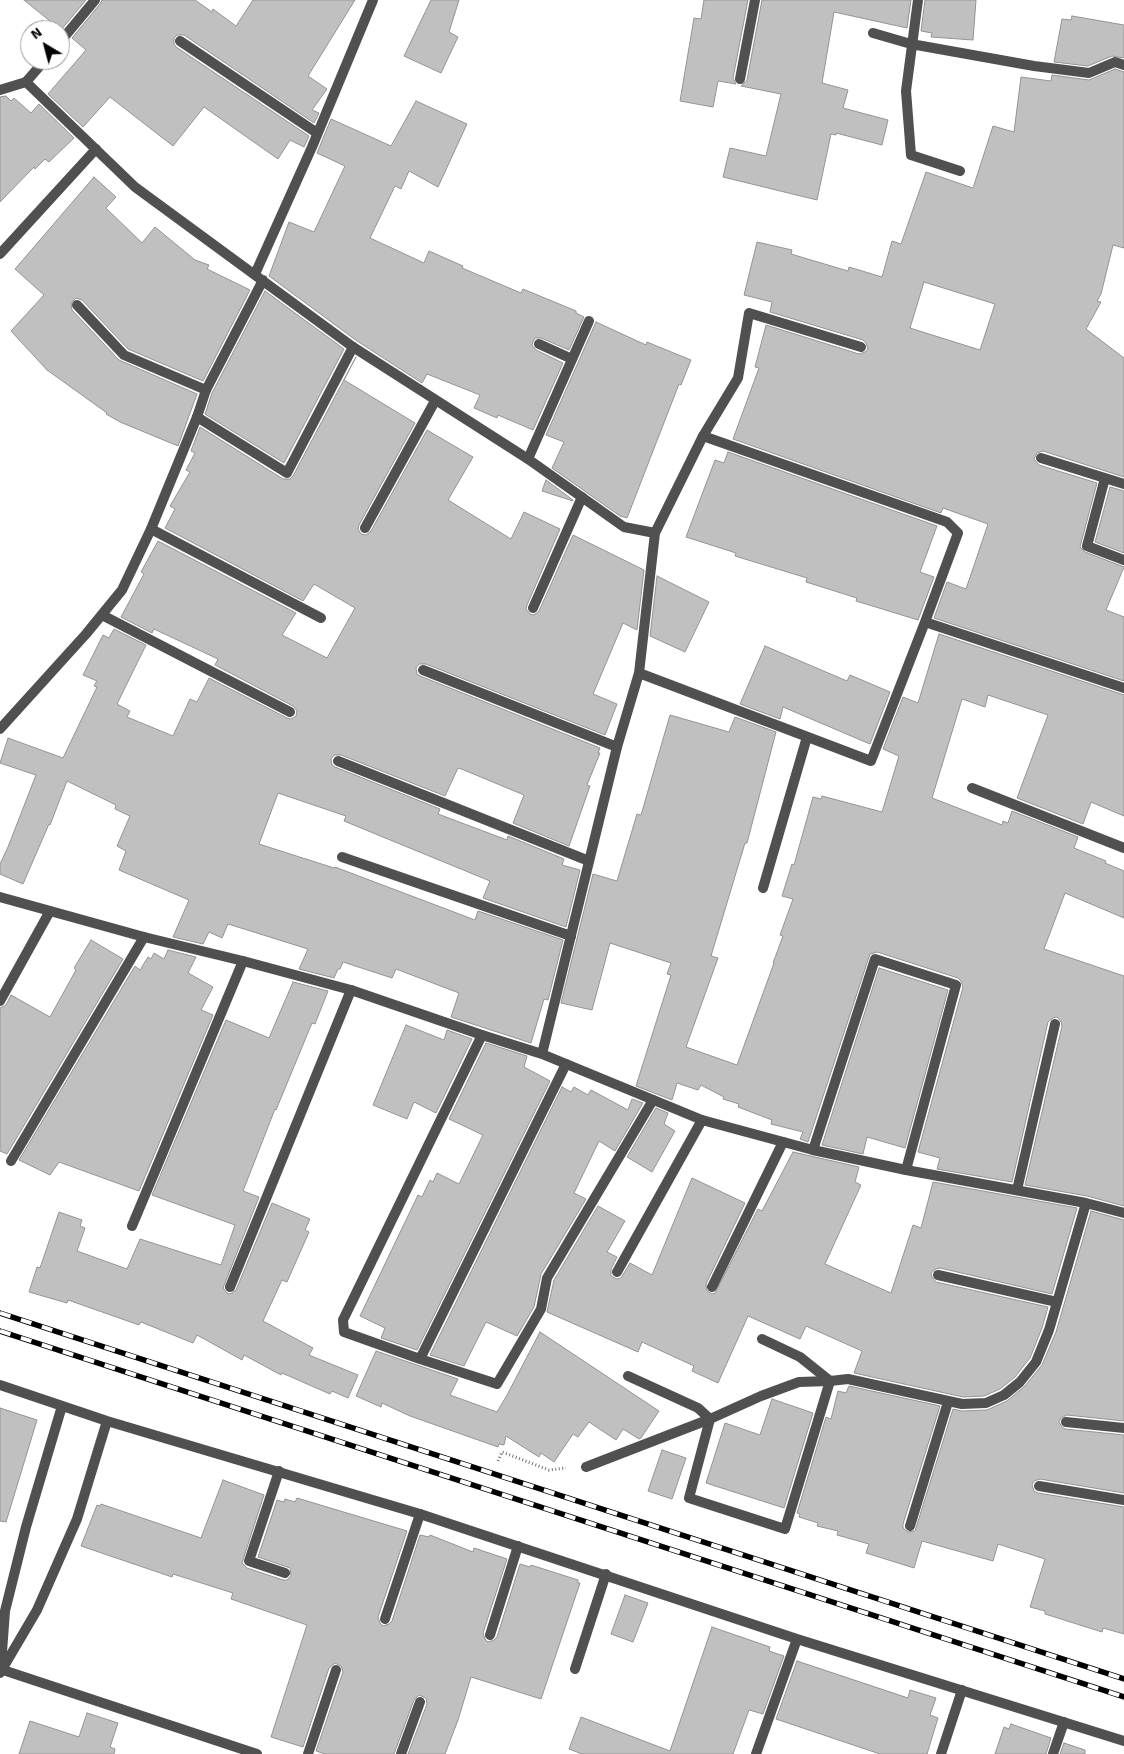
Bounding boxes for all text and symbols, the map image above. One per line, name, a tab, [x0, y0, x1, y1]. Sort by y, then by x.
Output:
north arrow	[20, 20, 70, 70]
text: N	[27, 24, 45, 43]

